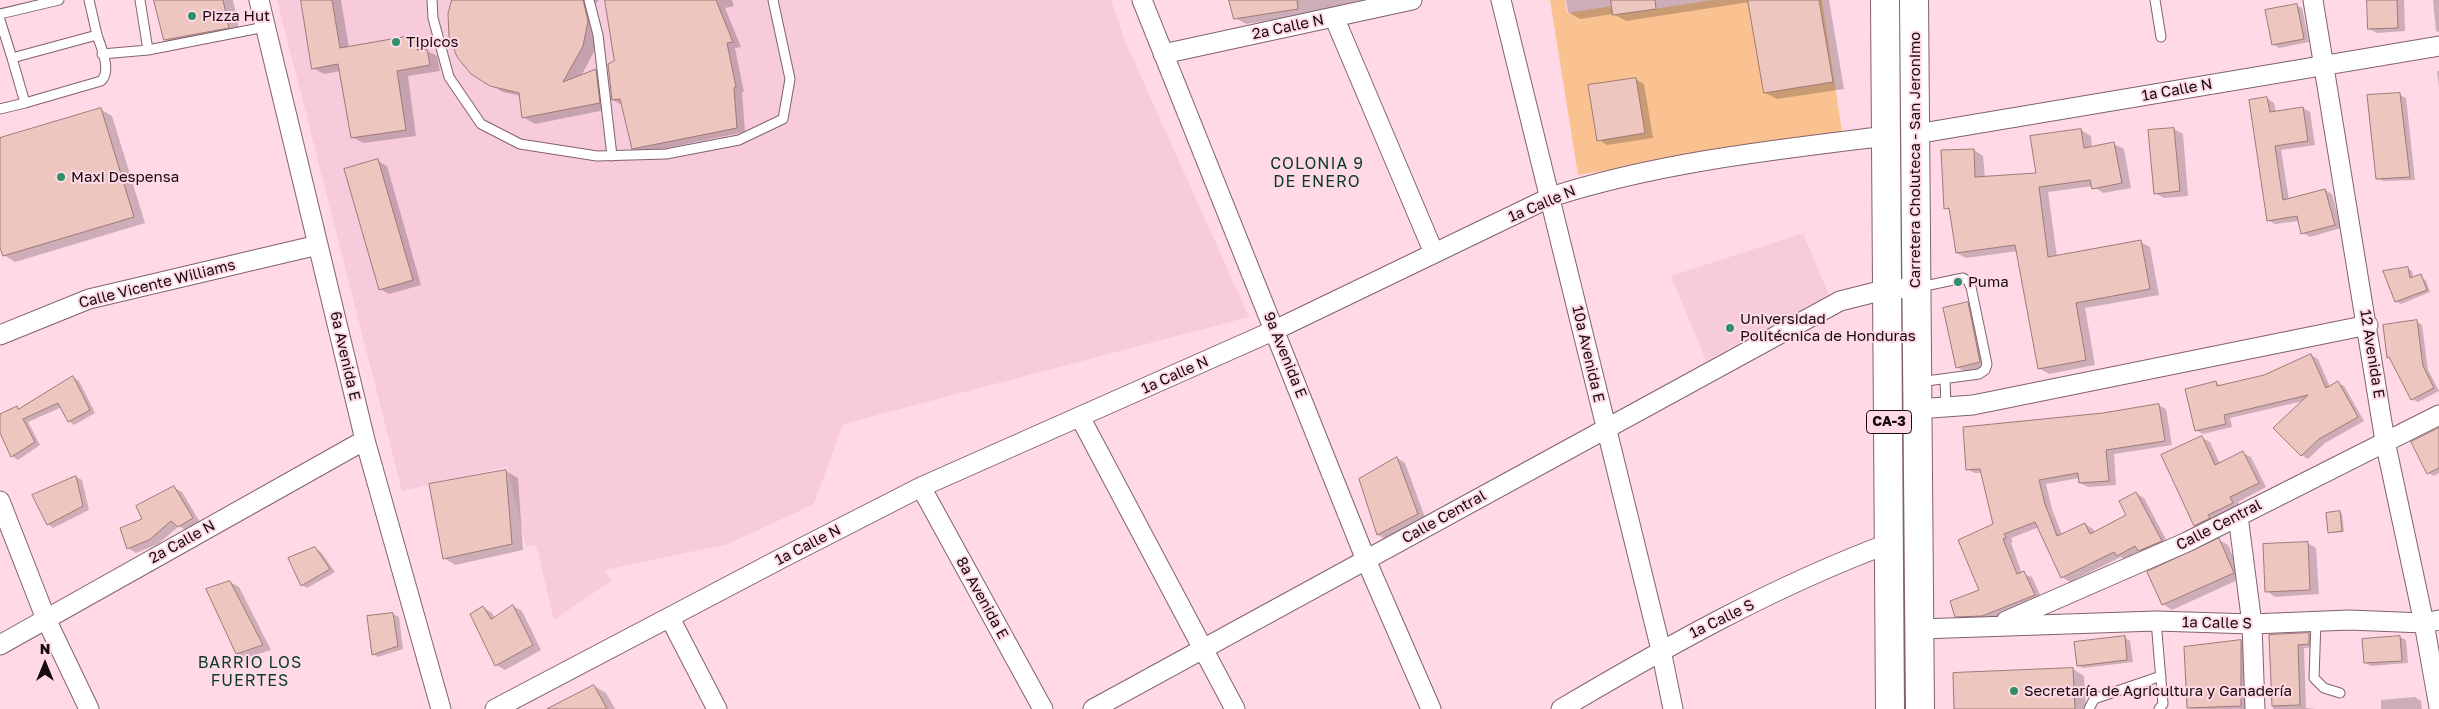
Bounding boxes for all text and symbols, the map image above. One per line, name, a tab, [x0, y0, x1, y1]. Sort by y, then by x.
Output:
place label: Pizza Hut	[202, 7, 270, 25]
marker: Pizza Hut	[186, 10, 198, 22]
street label: 2a Calle N	[1250, 11, 1326, 43]
street label: Carretera Choluteca - San Jeronimo	[1906, 32, 1924, 288]
place label: TIpicos	[406, 33, 458, 51]
marker: TIpicos	[390, 36, 402, 48]
street label: 1a Calle N	[2140, 75, 2214, 105]
district label: COLONIA 9 DE ENERO	[1269, 154, 1365, 192]
place label: Maxi Despensa	[71, 168, 179, 186]
marker: Maxi Despensa	[55, 171, 67, 183]
street label: 1a Calle N	[1506, 182, 1578, 226]
street label: Calle Vicente Williams	[77, 256, 237, 312]
place label: Puma	[1968, 273, 2009, 291]
marker: Puma	[1952, 276, 1964, 288]
street label: 10a Avenida E	[1568, 304, 1608, 404]
street label: 12 Avenida E	[2356, 308, 2388, 400]
street label: 9a Avenida E	[1260, 309, 1310, 401]
street label: 6a Avenida E	[326, 310, 364, 402]
place label: Universidad Politécnica de Honduras	[1740, 310, 1916, 345]
marker: Universidad Politécnica de Honduras	[1724, 322, 1736, 334]
street label: 1a Calle N	[1139, 352, 1211, 398]
road number: CA-3	[1866, 411, 1912, 434]
street label: Calle Central	[1399, 486, 1489, 548]
street label: Calle Central	[2173, 496, 2265, 554]
street label: 2a Calle N	[146, 516, 218, 568]
street label: 1a Calle N	[772, 521, 844, 569]
street label: 8a Avenida E	[952, 554, 1012, 642]
street label: 1a Calle S	[1687, 596, 1757, 642]
street label: 1a Calle S	[2182, 613, 2252, 633]
north arrow	[20, 639, 70, 689]
text: N	[40, 640, 50, 657]
district label: BARRIO LOS FUERTES	[197, 653, 303, 691]
place label: Secretaría de Agricultura y Ganadería	[2024, 682, 2292, 700]
marker: Secretaría de Agricultura y Ganadería	[2008, 685, 2020, 697]

